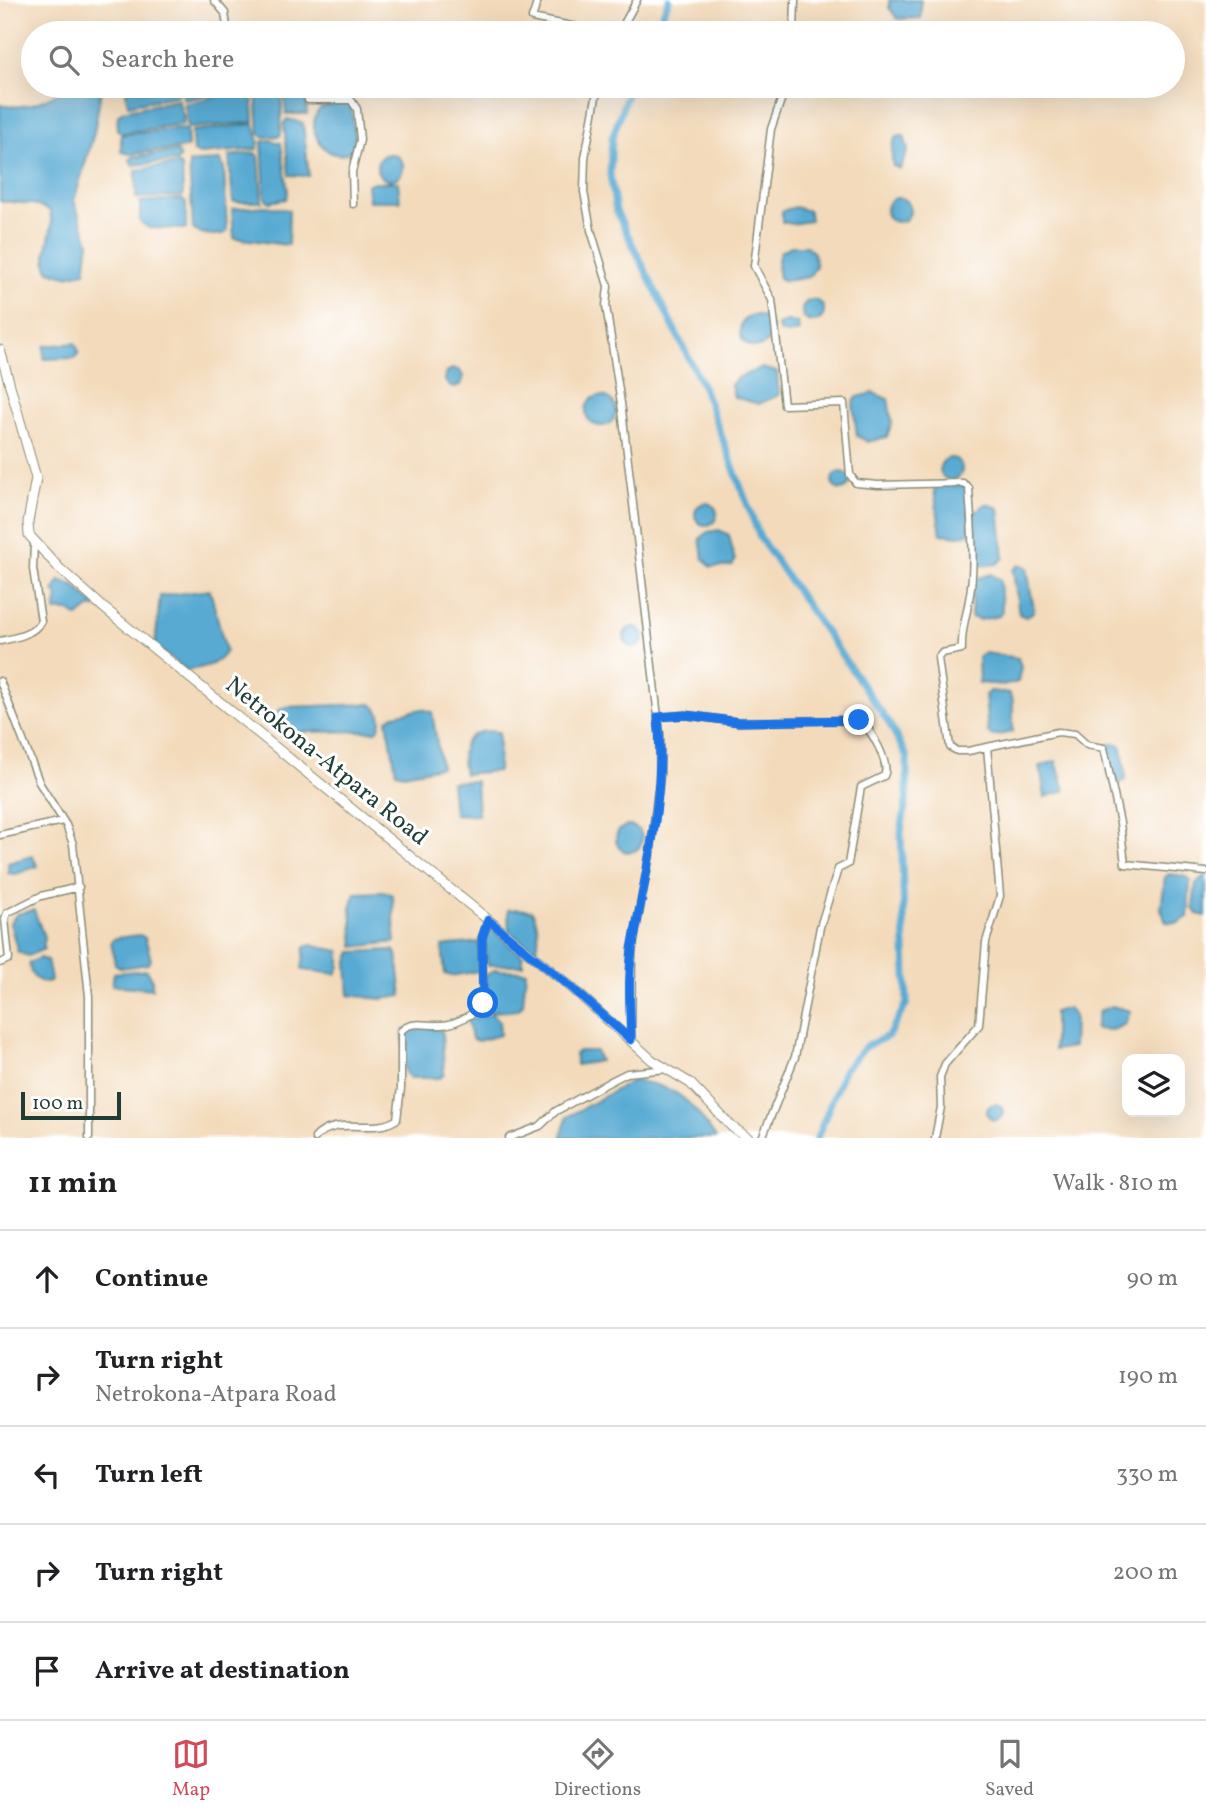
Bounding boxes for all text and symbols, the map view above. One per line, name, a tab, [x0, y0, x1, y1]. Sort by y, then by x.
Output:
search box	[21, 21, 1185, 98]
icon: search	[45, 41, 83, 79]
text: Search here	[101, 42, 234, 78]
street label: Netrokona-Atpara Road	[217, 669, 435, 855]
route end	[843, 704, 874, 735]
route start	[467, 987, 498, 1018]
map controls	[1122, 1054, 1185, 1117]
button: layers	[1122, 1054, 1185, 1117]
scale bar	[21, 1089, 121, 1121]
text: 100 m	[32, 1091, 83, 1117]
text: 11 min	[28, 1163, 118, 1205]
text: Walk · 810 m	[1053, 1168, 1178, 1200]
icon: ahead	[28, 1260, 66, 1298]
text: Continue	[95, 1261, 208, 1297]
text: 90 m	[1127, 1263, 1178, 1295]
text: Turn right	[95, 1343, 223, 1379]
icon: right	[28, 1358, 66, 1396]
text: 190 m	[1118, 1361, 1178, 1393]
text: Netrokona-Atpara Road	[95, 1379, 337, 1411]
icon: left	[28, 1456, 66, 1494]
text: Turn left	[95, 1457, 203, 1493]
text: 330 m	[1116, 1459, 1178, 1491]
icon: right	[28, 1554, 66, 1592]
text: Turn right	[95, 1555, 223, 1591]
text: 200 m	[1113, 1557, 1178, 1589]
icon: arrive	[28, 1652, 66, 1690]
text: Arrive at destination	[95, 1653, 350, 1689]
tab: Map	[172, 1735, 210, 1803]
tab: Directions	[554, 1735, 641, 1803]
tab: Saved	[985, 1735, 1034, 1803]

